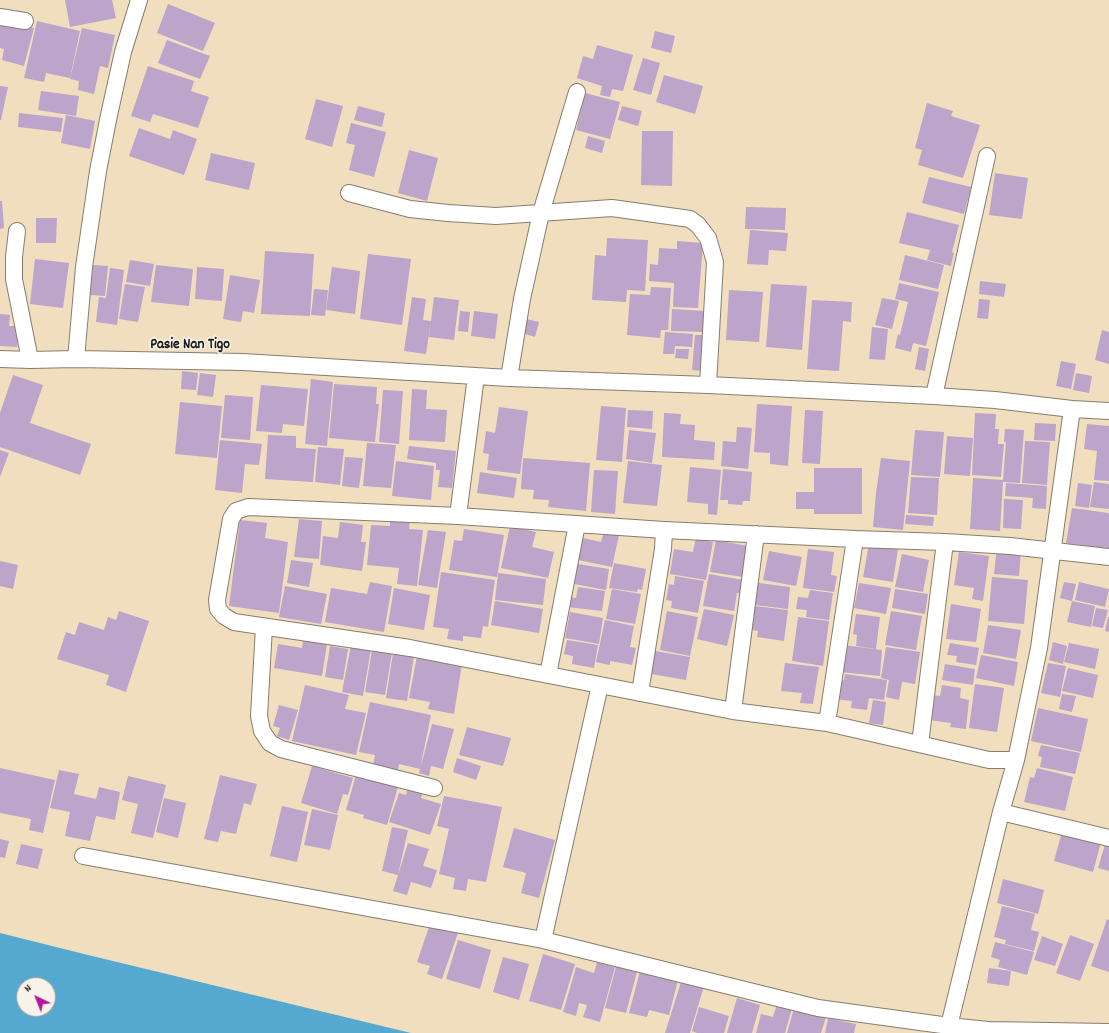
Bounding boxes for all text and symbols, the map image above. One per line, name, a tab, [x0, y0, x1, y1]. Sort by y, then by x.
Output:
district label: Pasie Nan Tigo	[150, 337, 230, 355]
north arrow	[16, 977, 56, 1017]
text: N	[21, 981, 36, 997]

